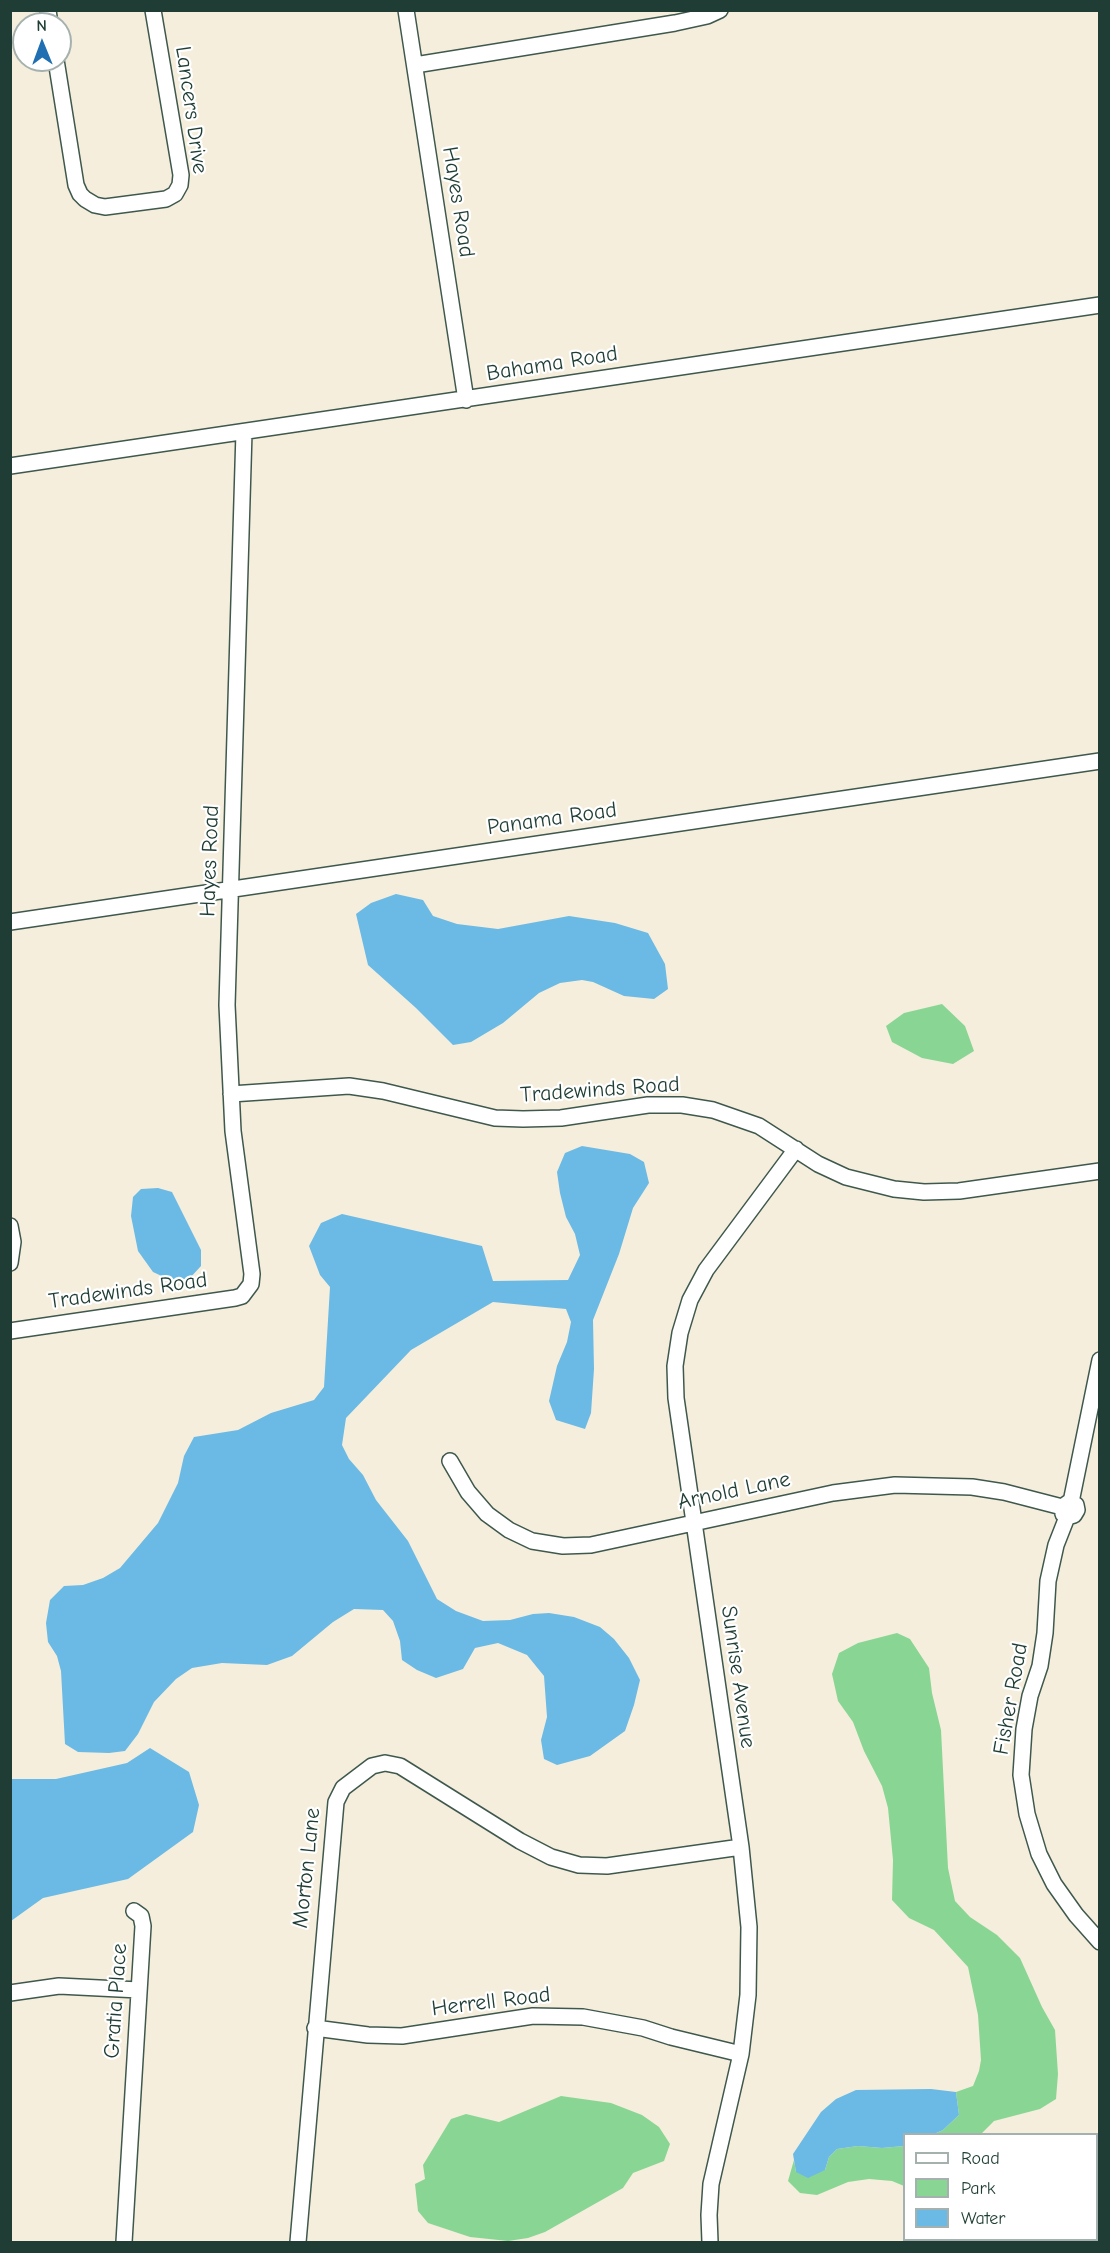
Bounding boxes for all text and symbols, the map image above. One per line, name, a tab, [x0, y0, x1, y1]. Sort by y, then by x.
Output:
north arrow	[12, 12, 72, 72]
text: N	[36, 17, 47, 35]
street label: Lancers Drive	[169, 45, 213, 175]
street label: Hayes Road	[436, 145, 480, 259]
street label: Bahama Road	[484, 341, 620, 387]
street label: Panama Road	[485, 797, 619, 841]
street label: Hayes Road	[195, 805, 225, 917]
street label: Tradewinds Road	[519, 1071, 681, 1109]
street label: Tradewinds Road	[47, 1267, 209, 1315]
street label: Arnold Lane	[675, 1466, 793, 1516]
street label: Sunrise Avenue	[715, 1604, 761, 1750]
street label: Fisher Road	[988, 1641, 1034, 1757]
street label: Morton Lane	[288, 1807, 326, 1929]
street label: Gratia Place	[99, 1942, 133, 2060]
street label: Herrell Road	[430, 1982, 552, 2022]
legend	[903, 2133, 1098, 2241]
text: Road	[961, 2148, 1000, 2169]
text: Park	[961, 2178, 995, 2199]
text: Water	[961, 2208, 1005, 2229]

